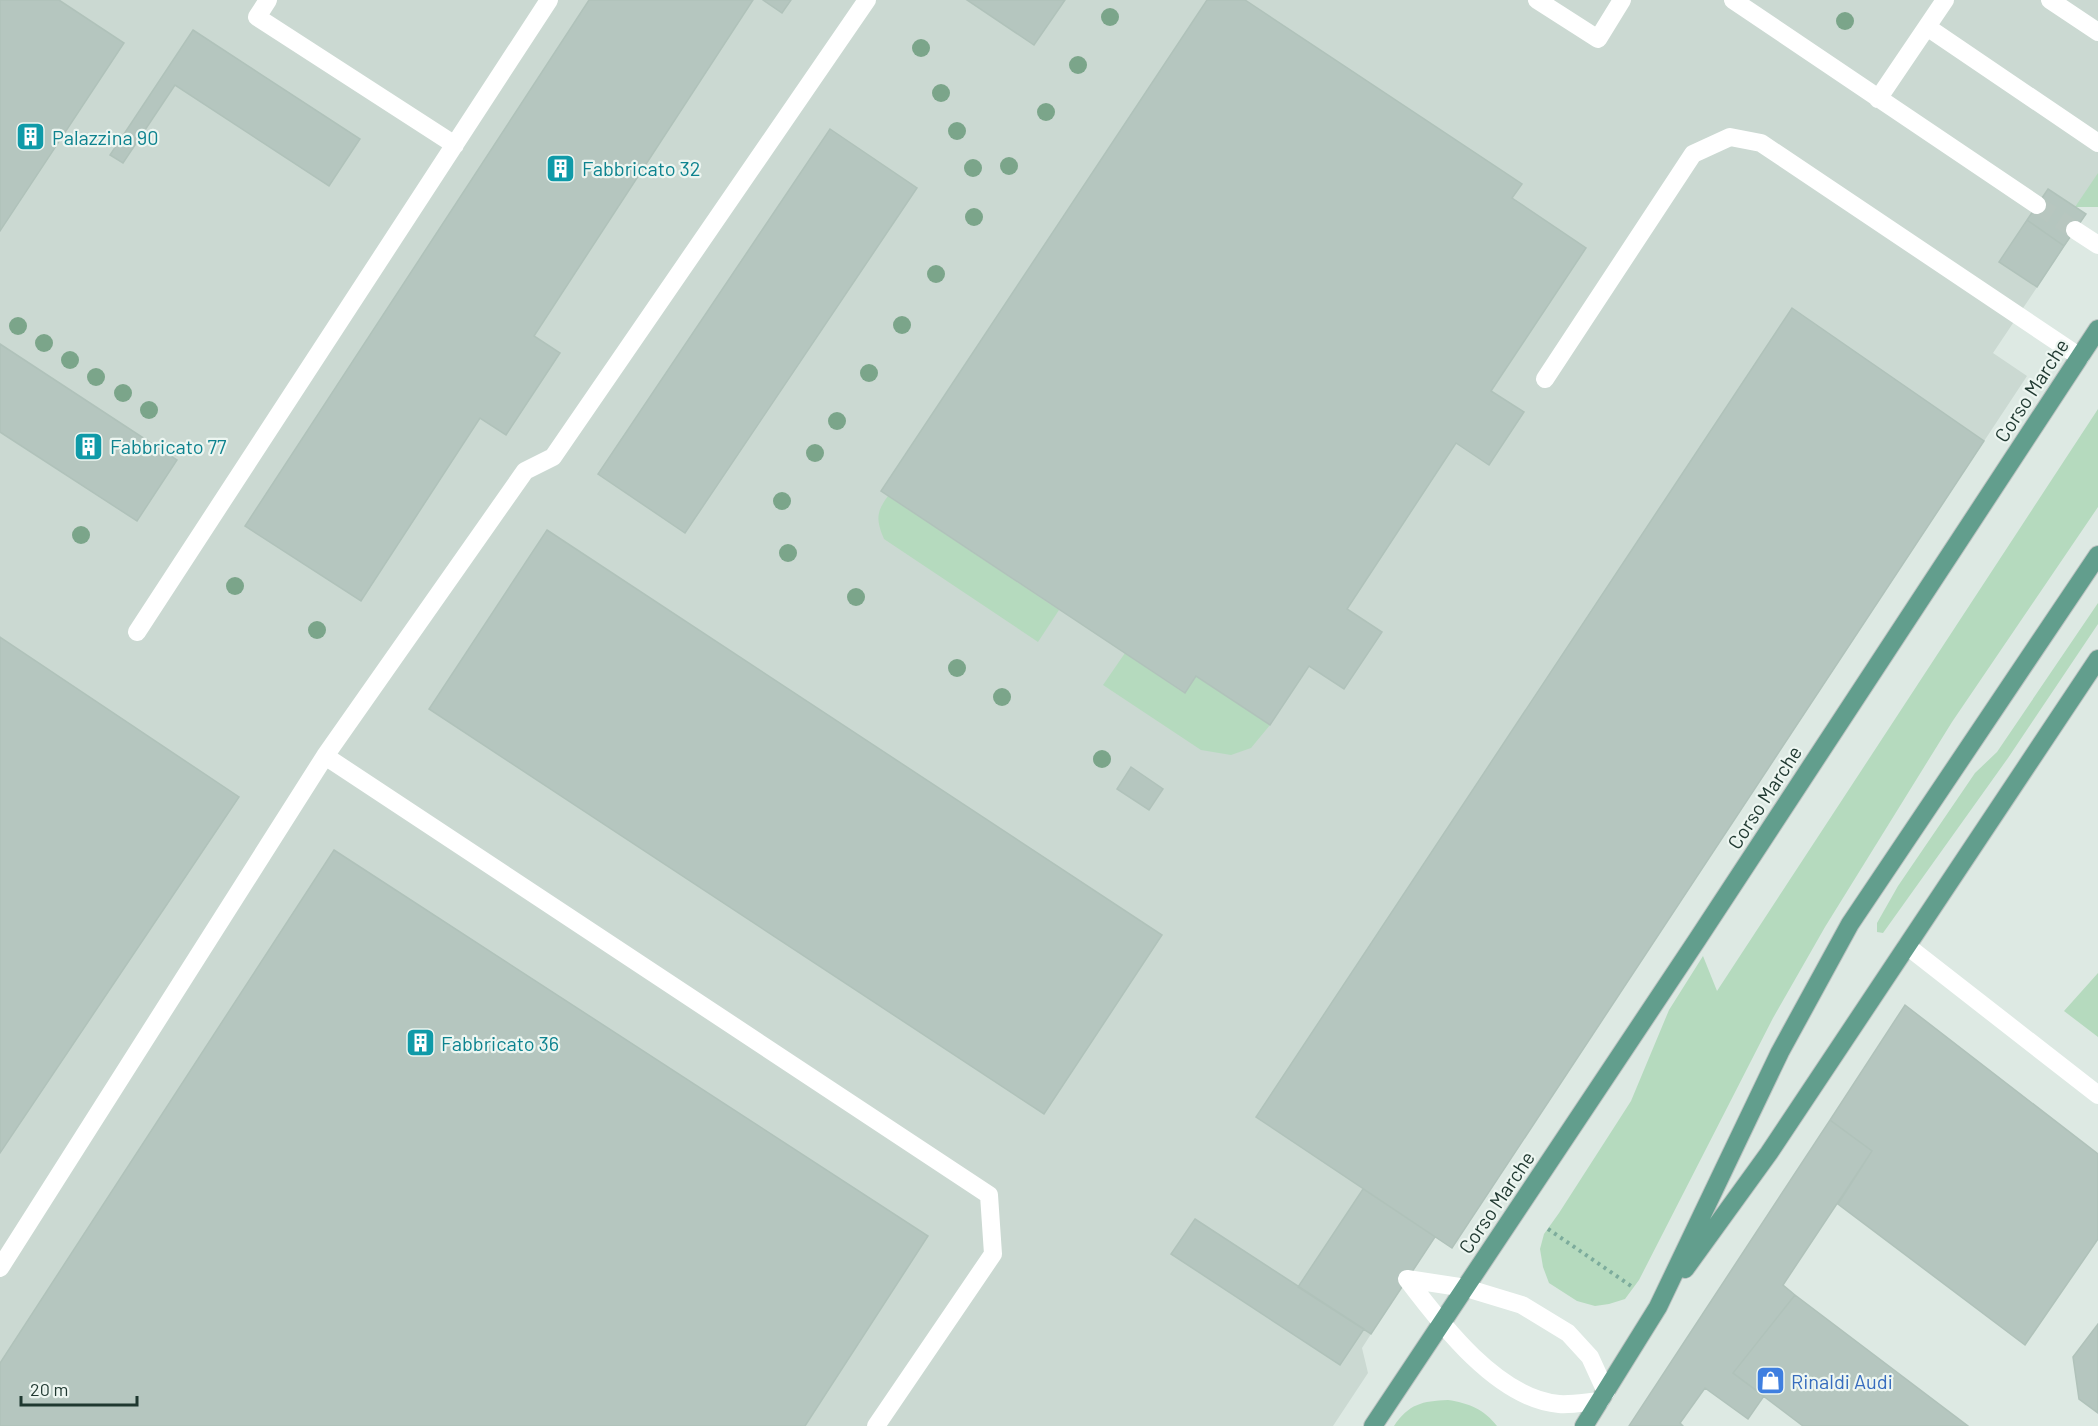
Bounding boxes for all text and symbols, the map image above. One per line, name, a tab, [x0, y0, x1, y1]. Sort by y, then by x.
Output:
building icon: Palazzina 90	[15, 121, 47, 153]
place label: Palazzina 90	[52, 125, 158, 149]
building icon: Fabbricato 32	[545, 152, 577, 184]
place label: Fabbricato 32	[582, 156, 701, 180]
street label: Corso Marche	[1989, 334, 2073, 446]
building icon: Fabbricato 77	[73, 430, 105, 462]
place label: Fabbricato 77	[110, 434, 227, 458]
street label: Corso Marche	[1722, 741, 1806, 853]
building icon: Fabbricato 36	[404, 1027, 436, 1059]
place label: Fabbricato 36	[441, 1031, 559, 1055]
street label: Corso Marche	[1453, 1146, 1539, 1258]
shop icon: Rinaldi Audi	[1754, 1365, 1786, 1397]
scale bar	[21, 1369, 136, 1407]
place label: Rinaldi Audi	[1791, 1369, 1893, 1393]
text: 20 m	[30, 1378, 68, 1400]

